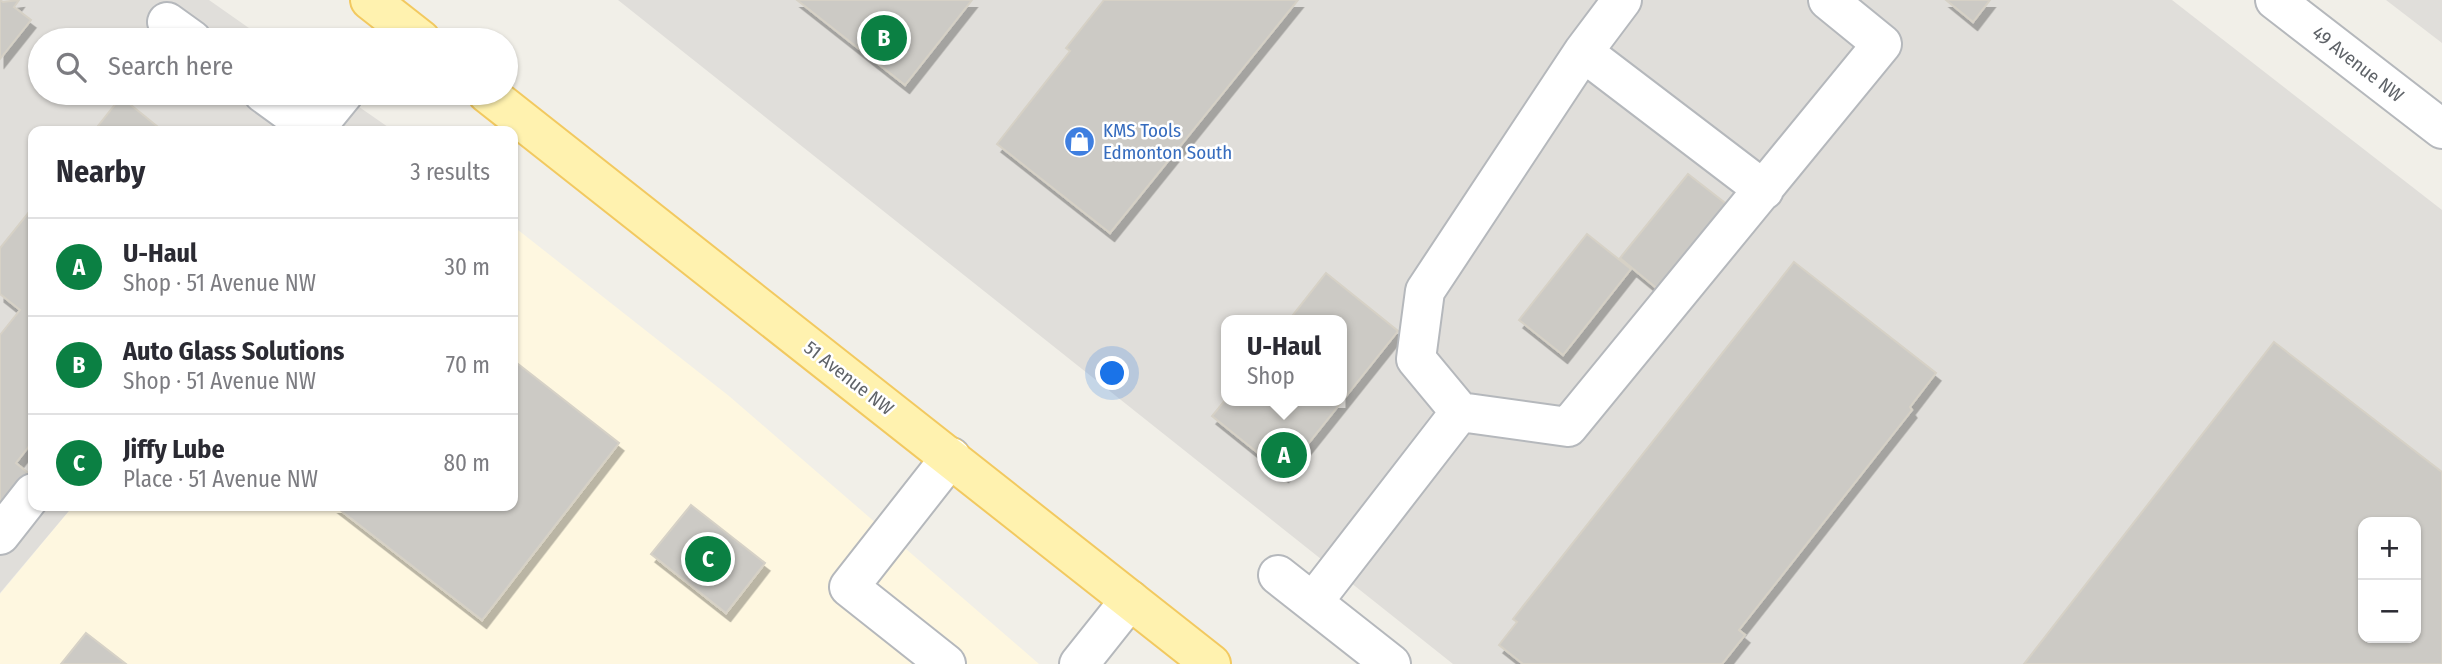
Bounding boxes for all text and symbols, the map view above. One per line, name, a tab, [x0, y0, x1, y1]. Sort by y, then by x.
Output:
pin: B	[861, 12, 907, 64]
street label: 49 Avenue NW	[2308, 21, 2408, 107]
search box	[28, 28, 518, 105]
icon: search	[52, 48, 90, 86]
text: Search here	[108, 51, 233, 82]
place label: KMS Tools Edmonton South	[1103, 119, 1232, 164]
shop icon: KMS Tools Edmonton South	[1063, 124, 1097, 158]
text: Nearby	[56, 154, 145, 190]
text: 3 results	[410, 158, 490, 186]
text: U-Haul	[123, 238, 197, 269]
text: A	[73, 253, 85, 281]
text: 30 m	[445, 253, 490, 281]
text: Shop · 51 Avenue NW	[123, 269, 316, 297]
popup	[1221, 315, 1347, 406]
text: U-Haul	[1247, 331, 1321, 362]
text: Auto Glass Solutions	[123, 336, 344, 367]
street label: 51 Avenue NW	[800, 336, 898, 420]
text: B	[73, 351, 85, 379]
text: 70 m	[446, 351, 490, 379]
your location	[1095, 356, 1129, 390]
text: Shop	[1247, 362, 1295, 390]
text: Shop · 51 Avenue NW	[123, 367, 316, 395]
pin: A	[1261, 429, 1307, 481]
text: Jiffy Lube	[123, 434, 225, 465]
text: C	[73, 449, 85, 477]
text: 80 m	[443, 449, 490, 477]
text: Place · 51 Avenue NW	[123, 465, 318, 493]
map controls	[2358, 517, 2421, 643]
button: +	[2358, 517, 2421, 580]
pin: C	[685, 533, 731, 585]
button: −	[2358, 580, 2421, 643]

